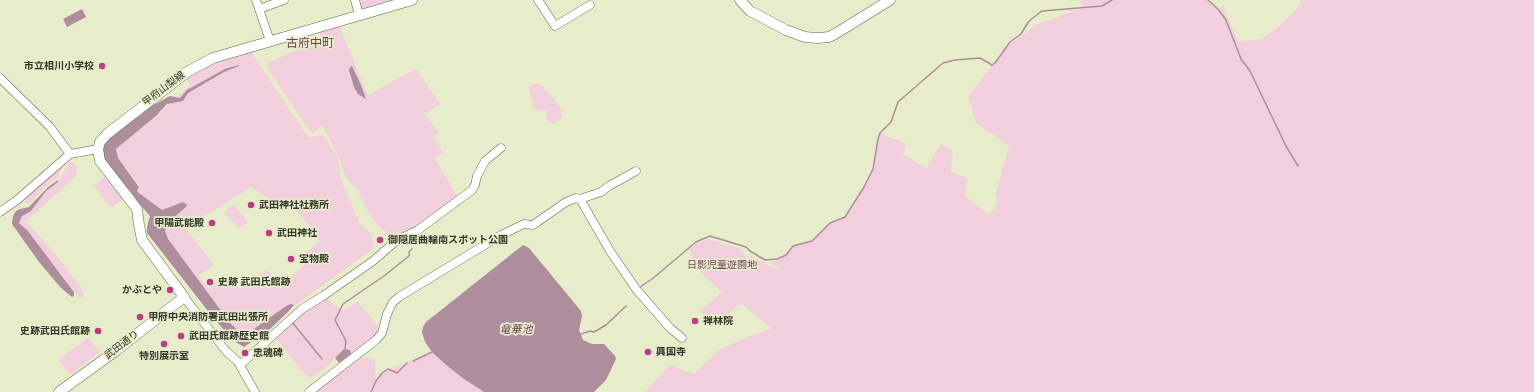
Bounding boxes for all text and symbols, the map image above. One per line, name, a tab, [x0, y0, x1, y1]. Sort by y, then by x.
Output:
district label: 古府中町	[286, 37, 334, 51]
place label: 市立相川小学校	[24, 60, 94, 72]
marker: 市立相川小学校	[97, 61, 107, 71]
street label: 甲府山梨線	[140, 69, 188, 109]
place label: 武田神社社務所	[259, 199, 329, 211]
marker: 武田神社社務所	[246, 200, 256, 210]
place label: 甲陽武能殿	[154, 217, 204, 229]
marker: 甲陽武能殿	[207, 218, 217, 228]
place label: 武田神社	[277, 227, 317, 239]
marker: 武田神社	[264, 228, 274, 238]
place label: 御隠居曲輪南スポット公園	[388, 234, 508, 246]
marker: 御隠居曲輪南スポット公園	[375, 235, 385, 245]
place label: 宝物殿	[299, 253, 329, 265]
marker: 宝物殿	[286, 254, 296, 264]
park label: 日影児童遊園地	[687, 259, 757, 271]
place label: 史跡 武田氏館跡	[218, 276, 291, 288]
marker: 史跡 武田氏館跡	[205, 277, 215, 287]
place label: かぶとや	[122, 284, 162, 296]
marker: かぶとや	[165, 285, 175, 295]
place label: 甲府中央消防署武田出張所	[148, 311, 268, 323]
marker: 甲府中央消防署武田出張所	[135, 312, 145, 322]
place label: 禅林院	[703, 315, 733, 327]
marker: 禅林院	[690, 316, 700, 326]
water label: 竜華池	[500, 323, 532, 337]
place label: 史跡武田氏館跡	[20, 325, 90, 337]
marker: 史跡武田氏館跡	[93, 326, 103, 336]
street label: 武田通り	[102, 328, 142, 362]
place label: 武田氏館跡歴史館	[189, 330, 269, 342]
marker: 武田氏館跡歴史館	[176, 331, 186, 341]
marker: 特別展示室	[159, 339, 169, 349]
place label: 興国寺	[656, 346, 686, 358]
place label: 忠魂碑	[253, 347, 283, 359]
marker: 興国寺	[643, 347, 653, 357]
marker: 忠魂碑	[240, 348, 250, 358]
place label: 特別展示室	[139, 350, 189, 362]

